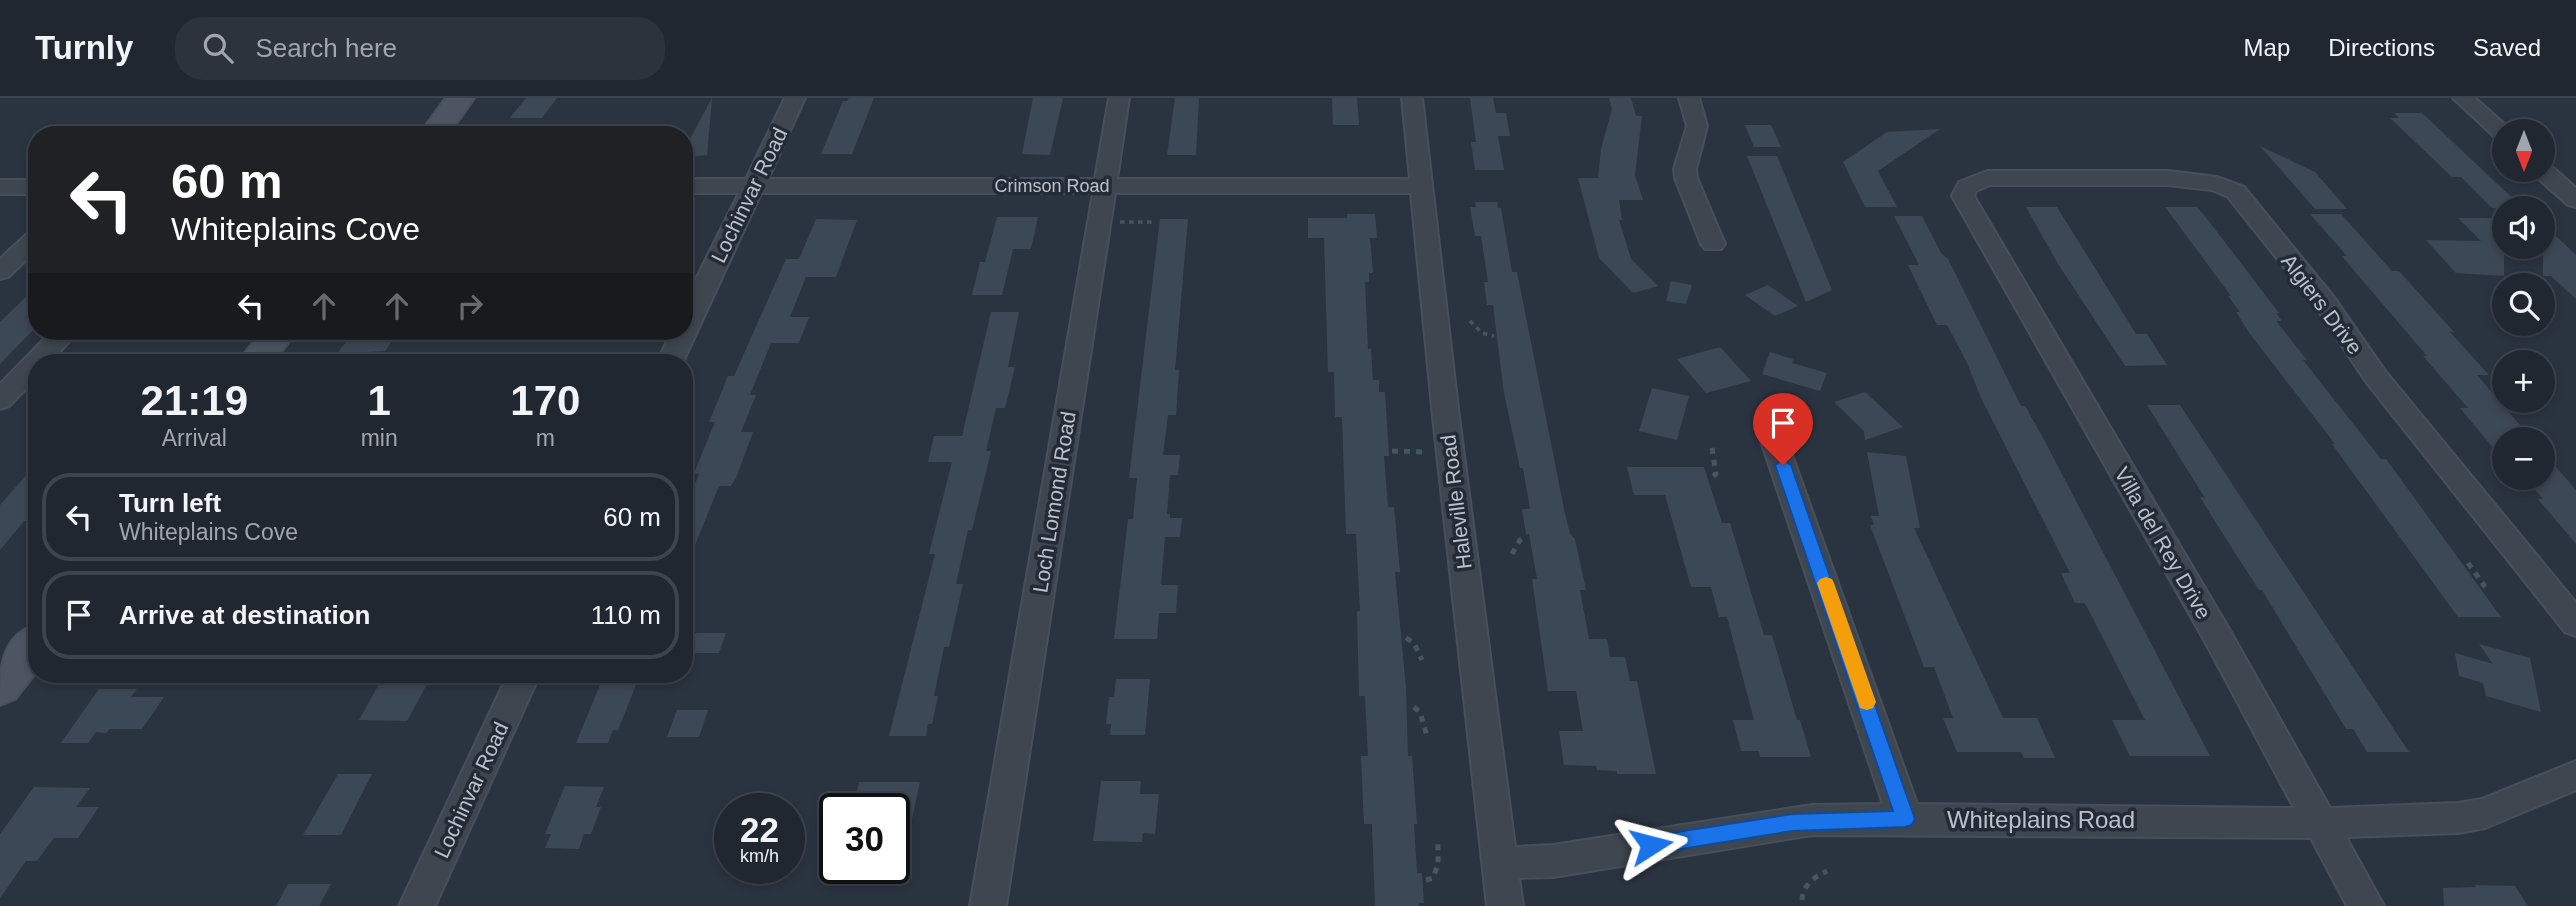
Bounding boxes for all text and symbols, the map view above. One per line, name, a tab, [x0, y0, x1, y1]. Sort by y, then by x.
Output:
search box	[175, 17, 665, 80]
text: Turnly	[35, 29, 133, 66]
icon: search	[199, 29, 237, 67]
text: Search here	[255, 33, 397, 63]
text: Map	[2244, 34, 2290, 61]
text: Directions	[2328, 34, 2435, 61]
text: Saved	[2473, 34, 2541, 61]
north arrow	[2492, 119, 2555, 182]
map controls	[2492, 119, 2555, 490]
street label: Lochinvar Road	[706, 124, 792, 266]
icon: left	[56, 154, 147, 245]
text: 60 m	[171, 154, 283, 208]
street label: Crimson Road	[994, 176, 1110, 196]
button: sound	[2492, 196, 2555, 259]
text: Whiteplains Cove	[171, 211, 420, 247]
street label: Algiers Drive	[2277, 250, 2367, 358]
button: search	[2492, 273, 2555, 336]
icon: left	[232, 287, 270, 325]
icon: ahead	[305, 287, 343, 325]
icon: ahead	[378, 287, 416, 325]
icon: right	[451, 287, 489, 325]
button: +	[2492, 350, 2555, 413]
text: 21:19	[141, 377, 248, 424]
text: 1	[367, 377, 391, 424]
text: 170	[510, 377, 580, 424]
pin	[1753, 393, 1813, 465]
icon: arrive	[1764, 404, 1802, 442]
street label: Loch Lomond Road	[1028, 410, 1080, 594]
text: Arrival	[162, 425, 227, 451]
text: min	[361, 425, 398, 451]
text: m	[536, 425, 555, 451]
button: −	[2492, 427, 2555, 490]
street label: Haleville Road	[1436, 433, 1476, 571]
street label: Villa del Rey Drive	[2110, 463, 2216, 623]
text: Turn left	[119, 488, 221, 518]
icon: left	[60, 498, 98, 536]
text: 60 m	[603, 502, 661, 532]
text: Whiteplains Cove	[119, 519, 298, 545]
icon: arrive	[60, 596, 98, 634]
text: Arrive at destination	[119, 600, 370, 630]
text: 110 m	[591, 600, 661, 630]
street label: Lochinvar Road	[429, 718, 513, 862]
speed limit sign: 30	[819, 793, 910, 884]
street label: Whiteplains Road	[1947, 806, 2135, 833]
position arrow	[1614, 808, 1688, 882]
text: 22	[740, 810, 779, 849]
text: km/h	[740, 846, 779, 866]

